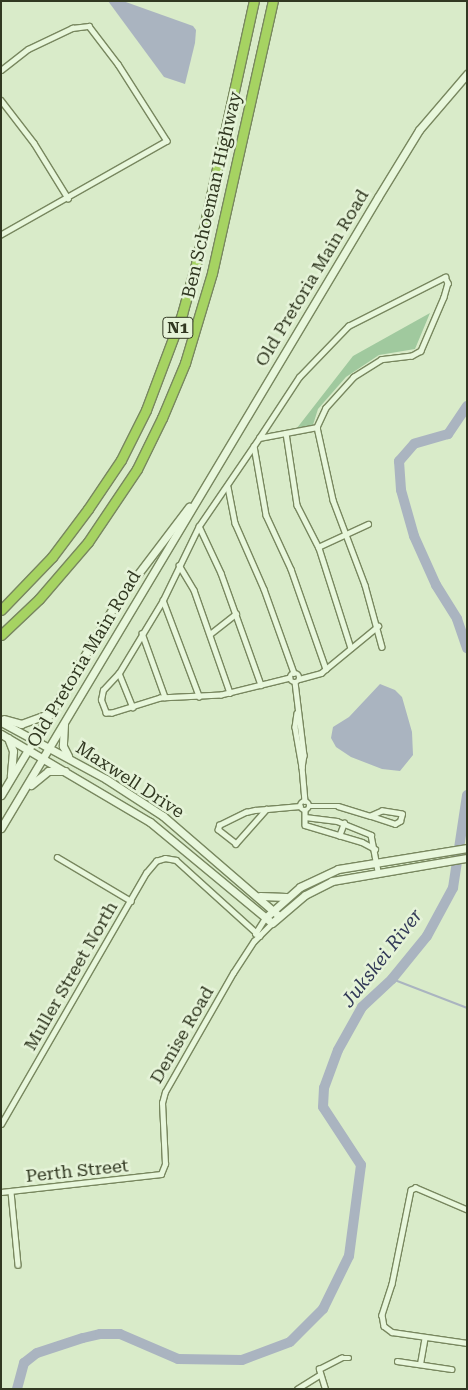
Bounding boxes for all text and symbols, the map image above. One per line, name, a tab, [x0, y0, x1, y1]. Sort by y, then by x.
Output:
street label: Ben Schoeman Highway	[178, 89, 246, 301]
street label: Old Pretoria Main Road	[251, 186, 373, 370]
road number: N1	[162, 314, 194, 342]
street label: Old Pretoria Main Road	[23, 567, 145, 751]
street label: Maxwell Drive	[72, 737, 188, 823]
street label: Muller Street North	[19, 898, 123, 1054]
water label: Jukskei River	[337, 904, 427, 1012]
street label: Denise Road	[146, 983, 218, 1087]
street label: Perth Street	[25, 1155, 129, 1187]

